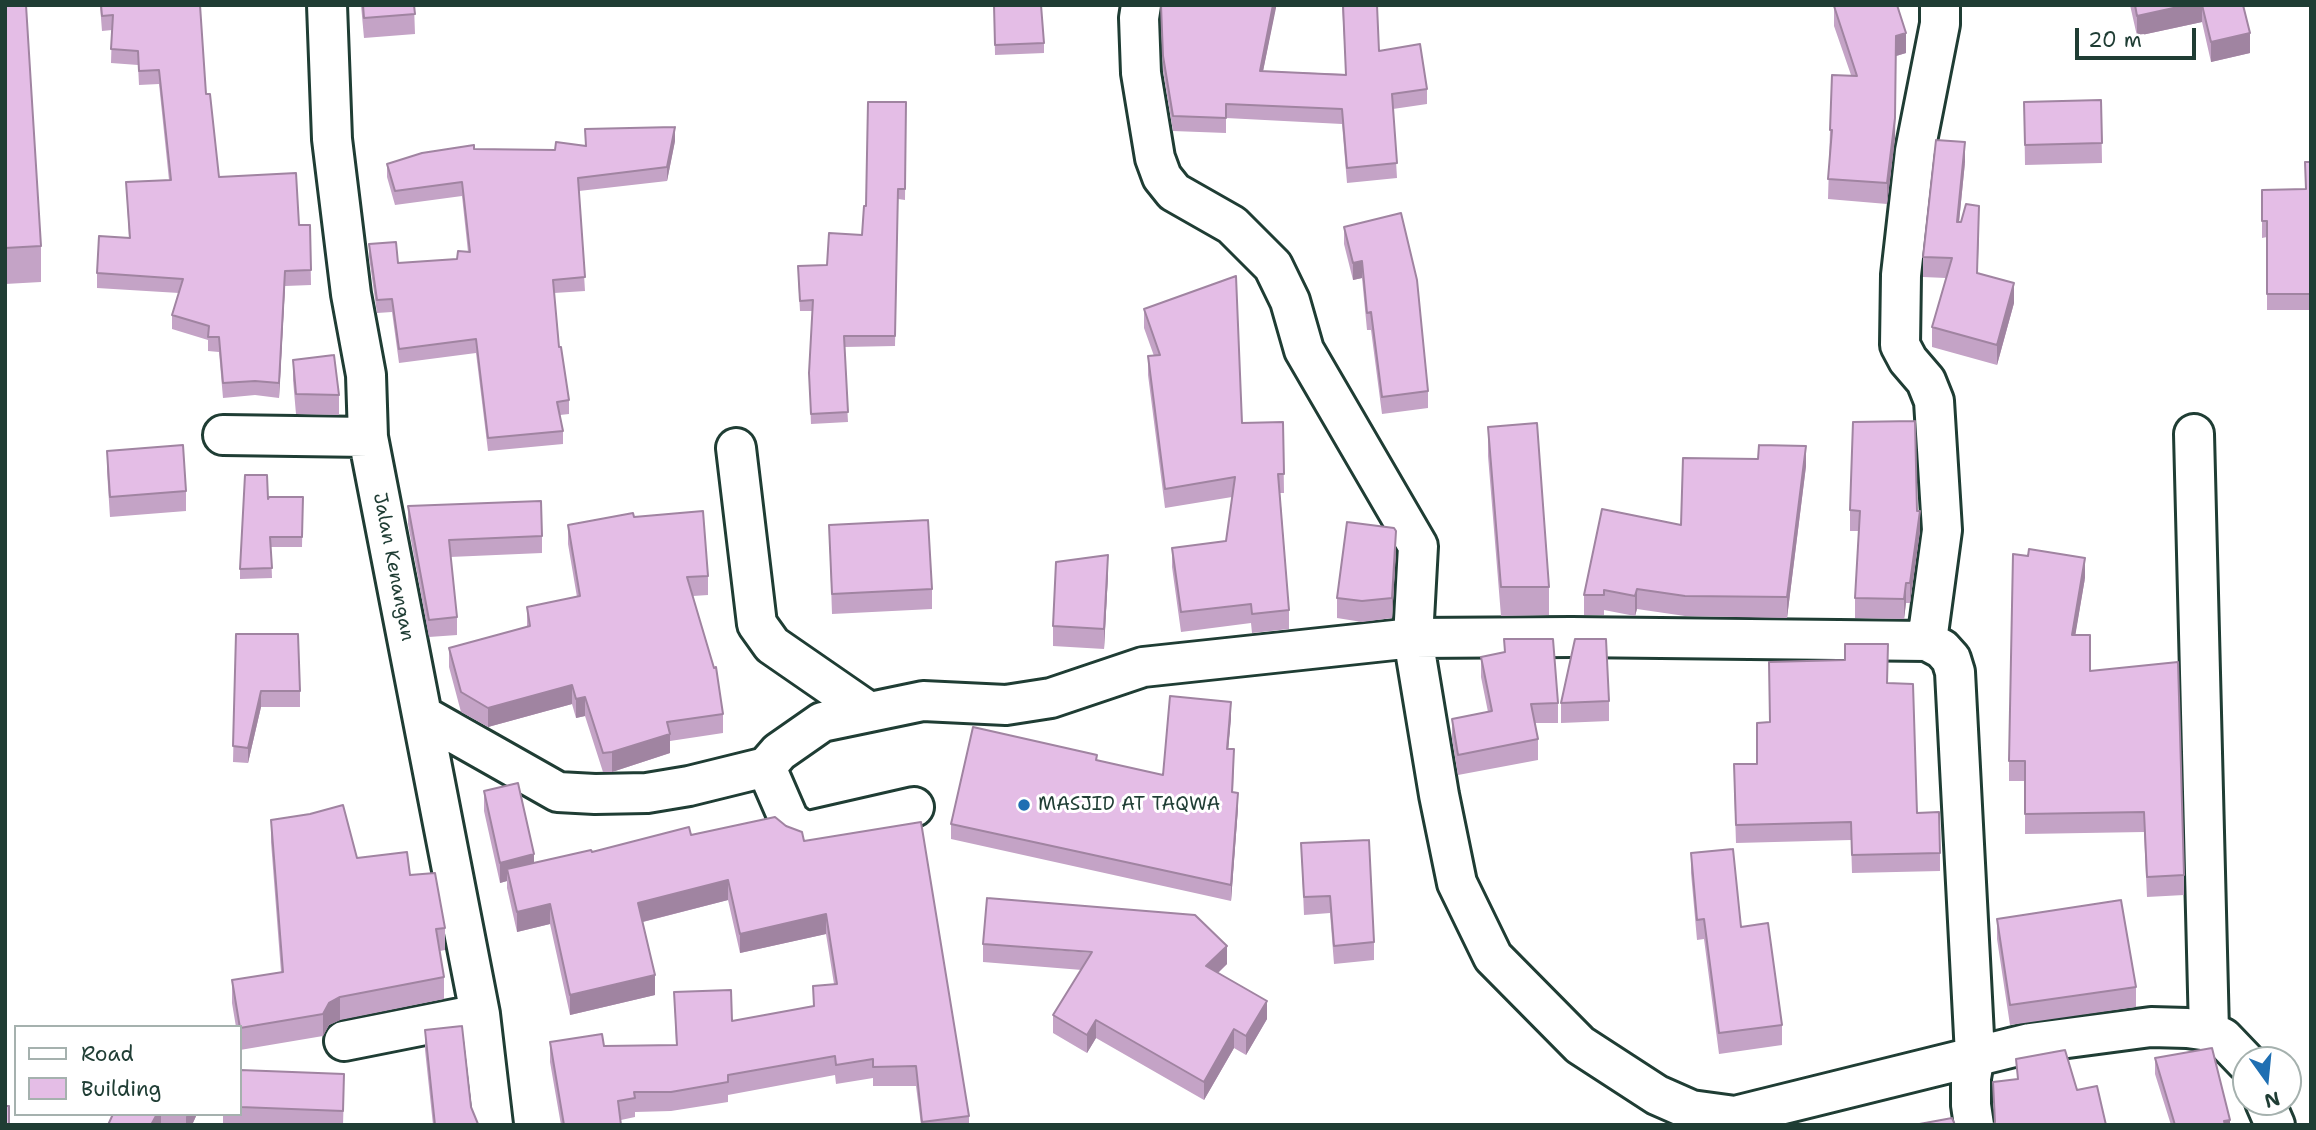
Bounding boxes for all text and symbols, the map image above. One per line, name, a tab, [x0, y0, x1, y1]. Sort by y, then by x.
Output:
scale bar	[2078, 14, 2199, 58]
text: 20 m	[2088, 26, 2142, 54]
street label: Jalan Kenangan	[367, 491, 419, 643]
place label: MASJID AT TAQWA	[1038, 794, 1220, 816]
marker: MASJID AT TAQWA	[1016, 797, 1032, 813]
legend	[14, 1025, 242, 1116]
text: Road	[81, 1040, 134, 1068]
north arrow	[2232, 1046, 2302, 1116]
text: Building	[81, 1075, 161, 1103]
text: N	[2262, 1086, 2283, 1114]

